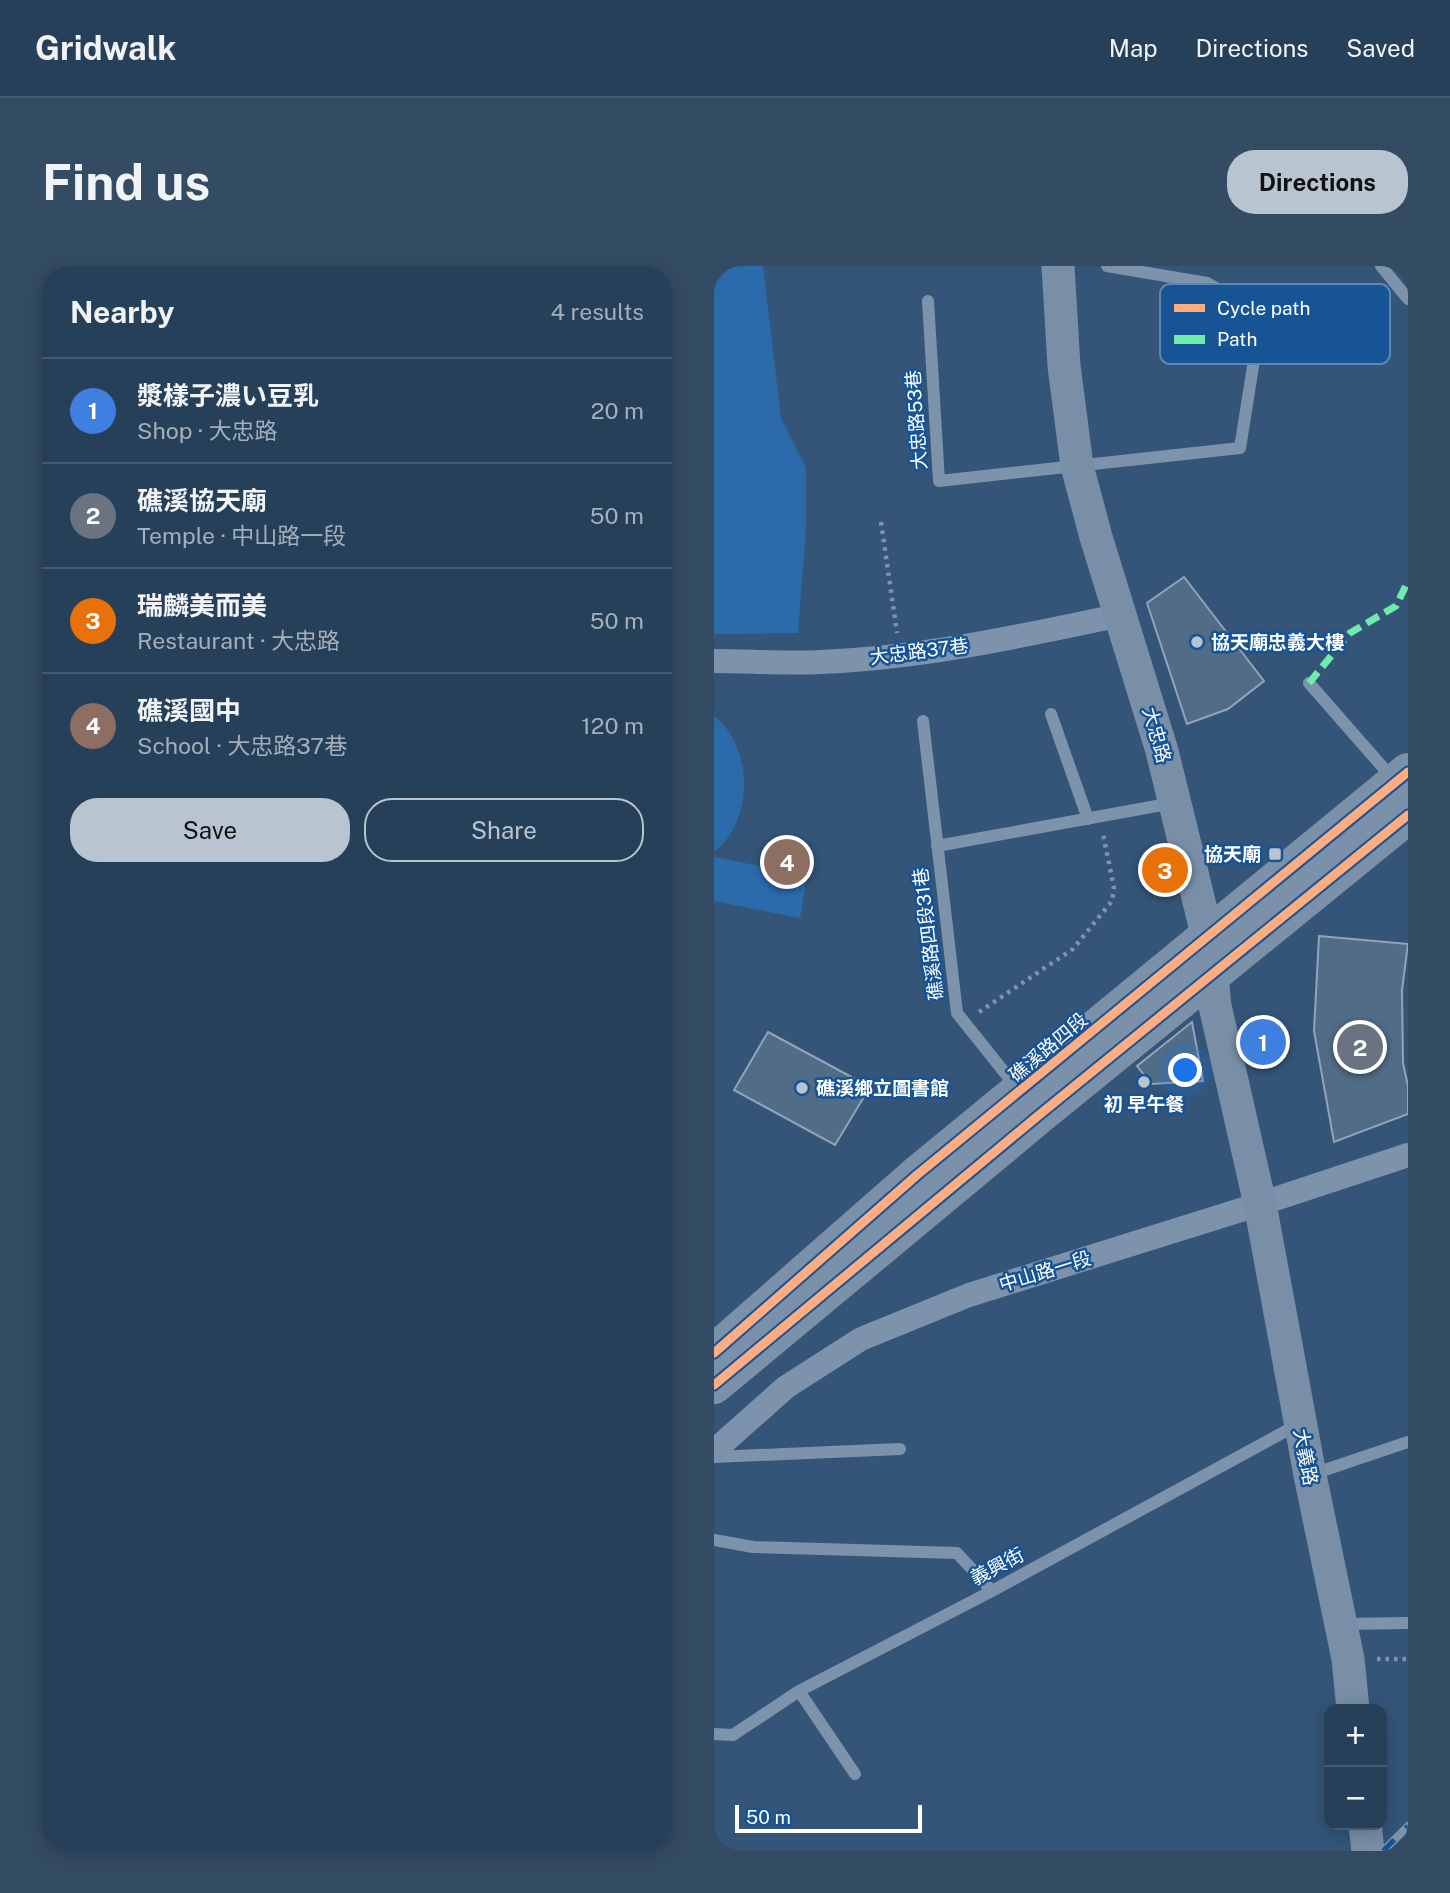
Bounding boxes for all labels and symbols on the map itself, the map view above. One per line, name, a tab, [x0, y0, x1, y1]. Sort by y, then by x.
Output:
legend	[1160, 284, 1390, 364]
text: Cycle path	[1217, 297, 1310, 319]
text: Path	[1217, 328, 1257, 350]
street label: 大忠路53巷	[902, 369, 930, 471]
place label: 協天廟忠義大樓	[1211, 631, 1344, 653]
street label: 大忠路37巷	[869, 634, 969, 668]
marker: 協天廟忠義大樓	[1189, 634, 1205, 650]
street label: 大忠路	[1139, 705, 1175, 765]
pin: 4	[764, 836, 810, 888]
place label: 協天廟	[1204, 843, 1261, 865]
pin: 3	[1142, 844, 1188, 896]
marker: 協天廟	[1267, 846, 1283, 862]
street label: 礁溪路四段31巷	[909, 866, 947, 1002]
street label: 礁溪路四段	[1005, 1008, 1091, 1086]
pin: 1	[1240, 1016, 1286, 1068]
pin: 2	[1337, 1021, 1383, 1073]
your location	[1168, 1053, 1202, 1087]
marker: 初 早午餐	[1136, 1074, 1152, 1090]
place label: 礁溪鄉立圖書館	[816, 1077, 949, 1099]
marker: 礁溪鄉立圖書館	[794, 1080, 810, 1096]
place label: 初 早午餐	[1104, 1093, 1184, 1115]
street label: 中山路一段	[996, 1247, 1094, 1295]
street label: 大義路	[1290, 1427, 1322, 1487]
street label: 義興街	[967, 1543, 1027, 1589]
scale bar	[735, 1802, 922, 1834]

